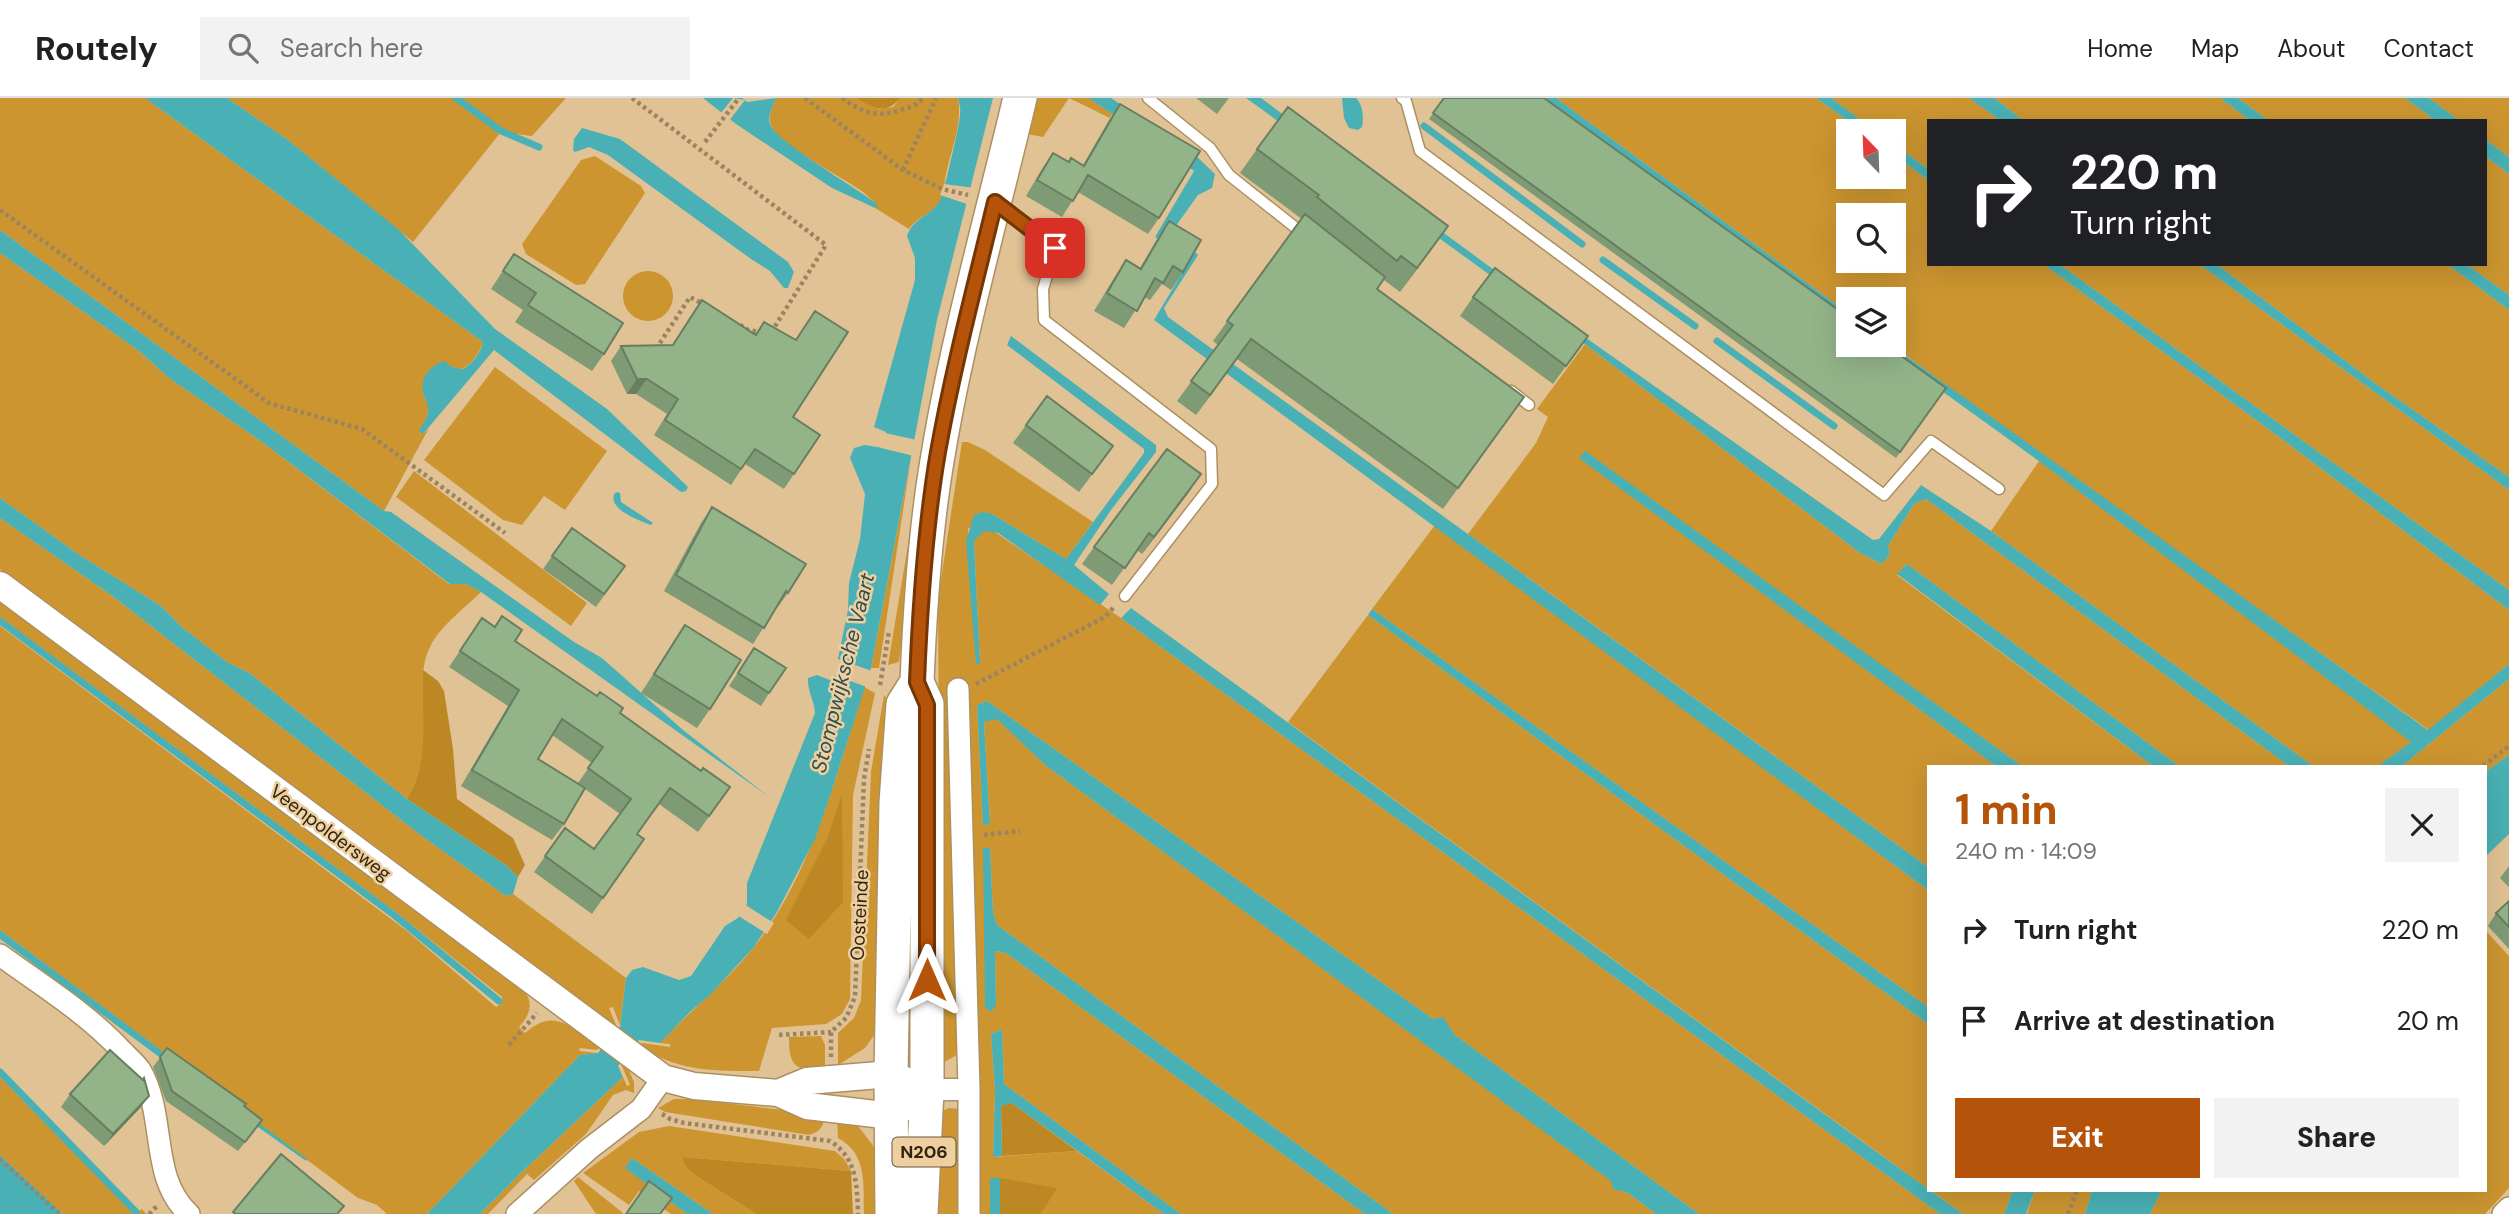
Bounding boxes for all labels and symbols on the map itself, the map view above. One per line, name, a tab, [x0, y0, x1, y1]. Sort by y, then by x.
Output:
north arrow	[1836, 119, 1906, 189]
pin	[1025, 218, 1085, 278]
water label: Stompwijksche Vaart	[805, 569, 882, 776]
street label: Veenpoldersweg	[265, 779, 397, 886]
street label: Oosteinde	[845, 869, 874, 961]
position arrow	[890, 943, 964, 1017]
road number: N206	[892, 1138, 956, 1167]

